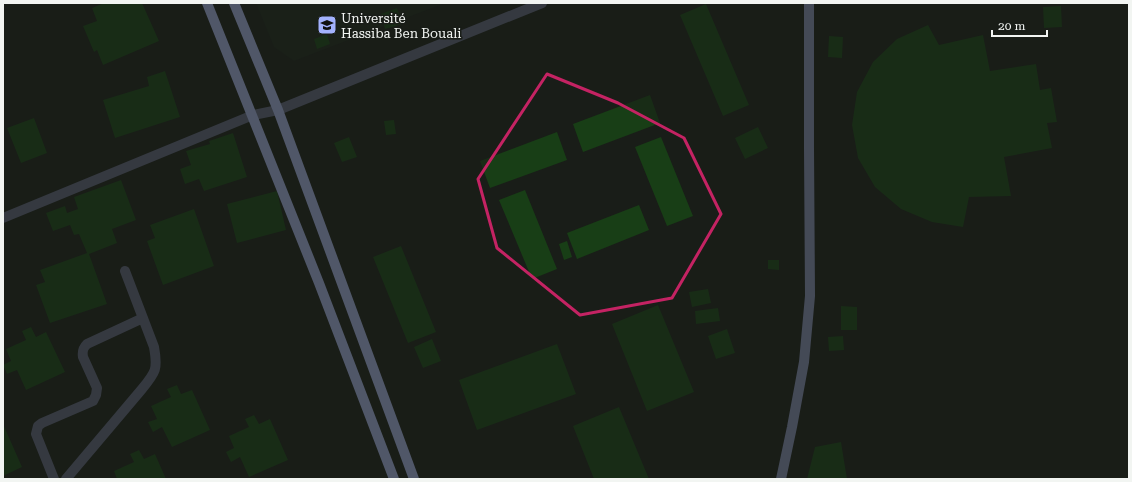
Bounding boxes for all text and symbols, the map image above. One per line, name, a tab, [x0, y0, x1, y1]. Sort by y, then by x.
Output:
place label: Université Hassiba Ben Bouali	[341, 11, 461, 41]
scale bar	[992, 12, 1047, 38]
school or university icon: Université Hassiba Ben Bouali	[316, 14, 338, 36]
text: 20 m	[998, 19, 1025, 33]

